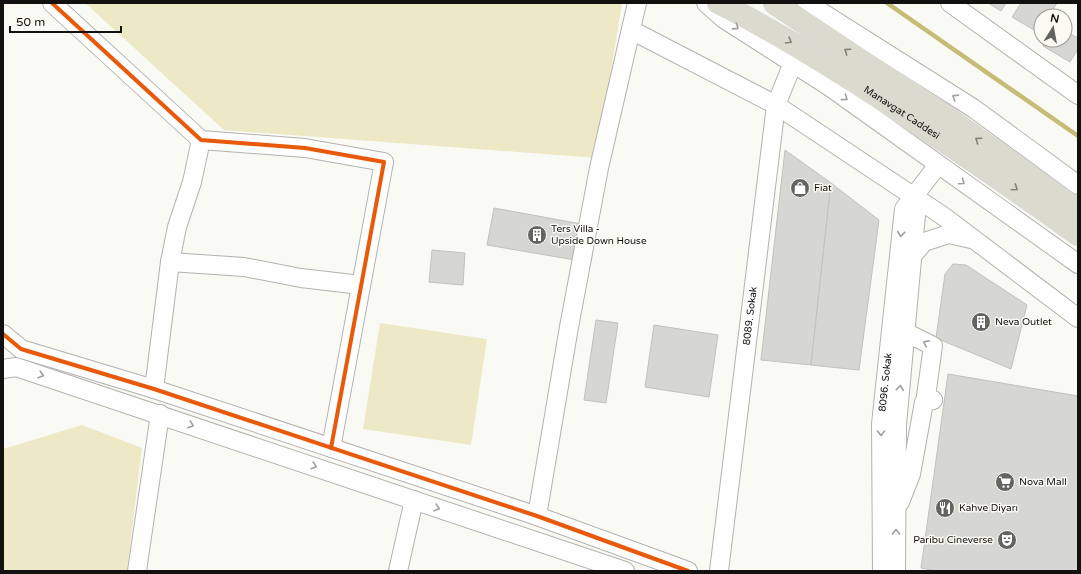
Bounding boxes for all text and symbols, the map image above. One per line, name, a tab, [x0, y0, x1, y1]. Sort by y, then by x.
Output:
scale bar	[10, 8, 121, 34]
north arrow	[1033, 8, 1073, 48]
text: N	[1049, 11, 1060, 26]
text: 50 m	[16, 15, 45, 29]
one-way arrow	[732, 22, 739, 30]
one-way arrow	[785, 36, 792, 44]
one-way arrow	[844, 48, 851, 56]
street label: Manavgat Caddesi	[861, 83, 942, 142]
one-way arrow	[841, 93, 848, 101]
one-way arrow	[952, 94, 959, 102]
one-way arrow	[975, 137, 982, 145]
shop icon: Fiat	[789, 177, 811, 199]
one-way arrow	[958, 177, 965, 185]
place label: Fiat	[814, 182, 832, 194]
one-way arrow	[1011, 183, 1018, 190]
place label: Ters Villa - Upside Down House	[551, 223, 647, 247]
building icon: Ters Villa - Upside Down House	[526, 224, 548, 246]
one-way arrow	[897, 231, 906, 237]
street label: 8089. Sokak	[741, 285, 760, 346]
building icon: Neva Outlet	[970, 311, 992, 333]
place label: Neva Outlet	[995, 316, 1052, 328]
one-way arrow	[923, 340, 930, 348]
street label: 8096. Sokak	[876, 352, 895, 412]
one-way arrow	[37, 370, 44, 379]
one-way arrow	[895, 385, 904, 391]
one-way arrow	[187, 420, 194, 428]
one-way arrow	[877, 430, 885, 436]
one-way arrow	[310, 461, 317, 470]
supermarket icon: Nova Mall	[994, 471, 1016, 493]
place label: Nova Mall	[1019, 476, 1067, 488]
restaurant icon: Kahve Diyarı	[934, 497, 956, 519]
place label: Kahve Diyarı	[959, 502, 1018, 514]
one-way arrow	[433, 503, 440, 511]
one-way arrow	[892, 529, 900, 535]
theatre icon: Paribu Cineverse	[996, 529, 1018, 551]
place label: Paribu Cineverse	[913, 534, 993, 546]

